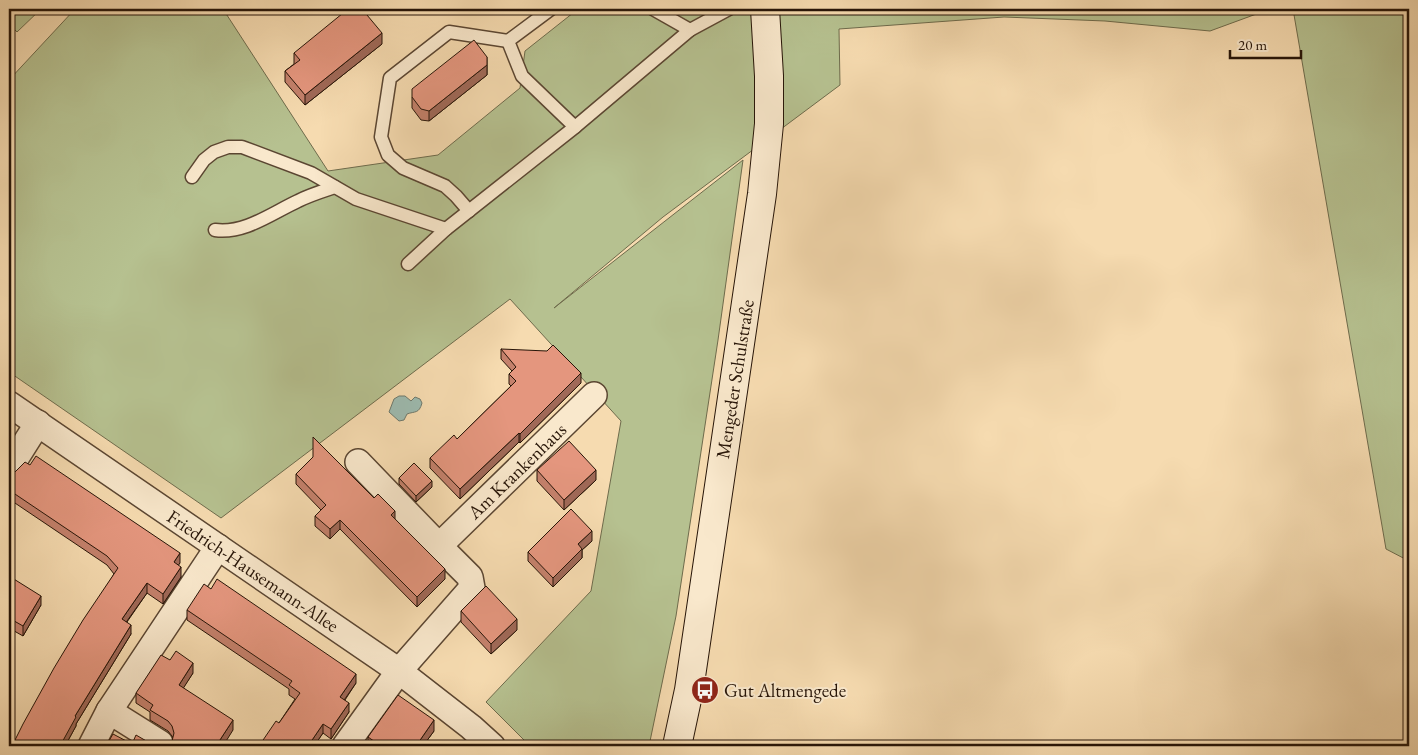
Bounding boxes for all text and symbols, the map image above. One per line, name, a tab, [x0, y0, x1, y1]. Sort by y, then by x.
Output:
scale bar	[1230, 28, 1302, 60]
text: 20 m	[1238, 35, 1267, 54]
street label: Mengeder Schulstraße	[710, 298, 760, 460]
street label: Am Krankenhaus	[461, 417, 572, 525]
street label: Friedrich-Hausemann-Allee	[162, 504, 344, 638]
bus stop icon: Gut Altmengede	[690, 675, 720, 705]
place label: Gut Altmengede	[724, 678, 846, 703]

